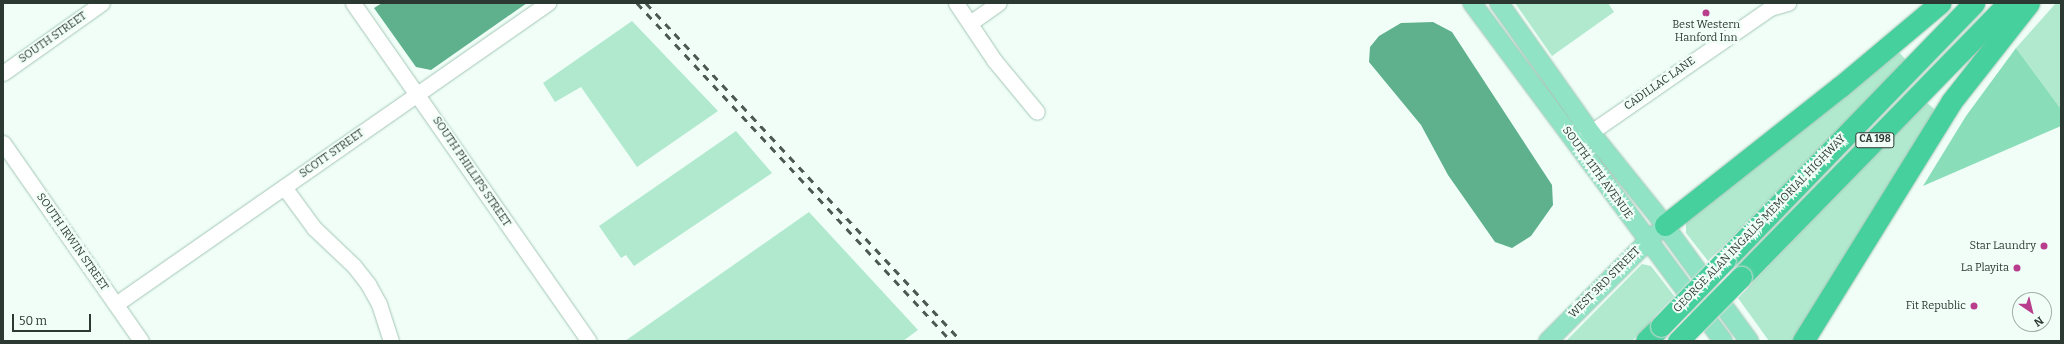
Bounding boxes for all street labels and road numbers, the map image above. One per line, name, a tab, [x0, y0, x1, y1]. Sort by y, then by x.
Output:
street label: SOUTH STREET	[17, 10, 89, 66]
street label: CADILLAC LANE	[1622, 55, 1698, 113]
street label: SOUTH PHILLIPS STREET	[429, 115, 513, 229]
street label: SOUTH 11TH AVENUE	[1559, 124, 1635, 222]
street label: SCOTT STREET	[297, 127, 367, 181]
street label: GEORGE ALAN INGALLS MEMORIAL HIGHWAY	[1671, 132, 1849, 316]
road number: CA 198	[1855, 132, 1895, 148]
street label: SOUTH IRWIN STREET	[33, 191, 111, 293]
street label: WEST 3RD STREET	[1567, 245, 1643, 321]

